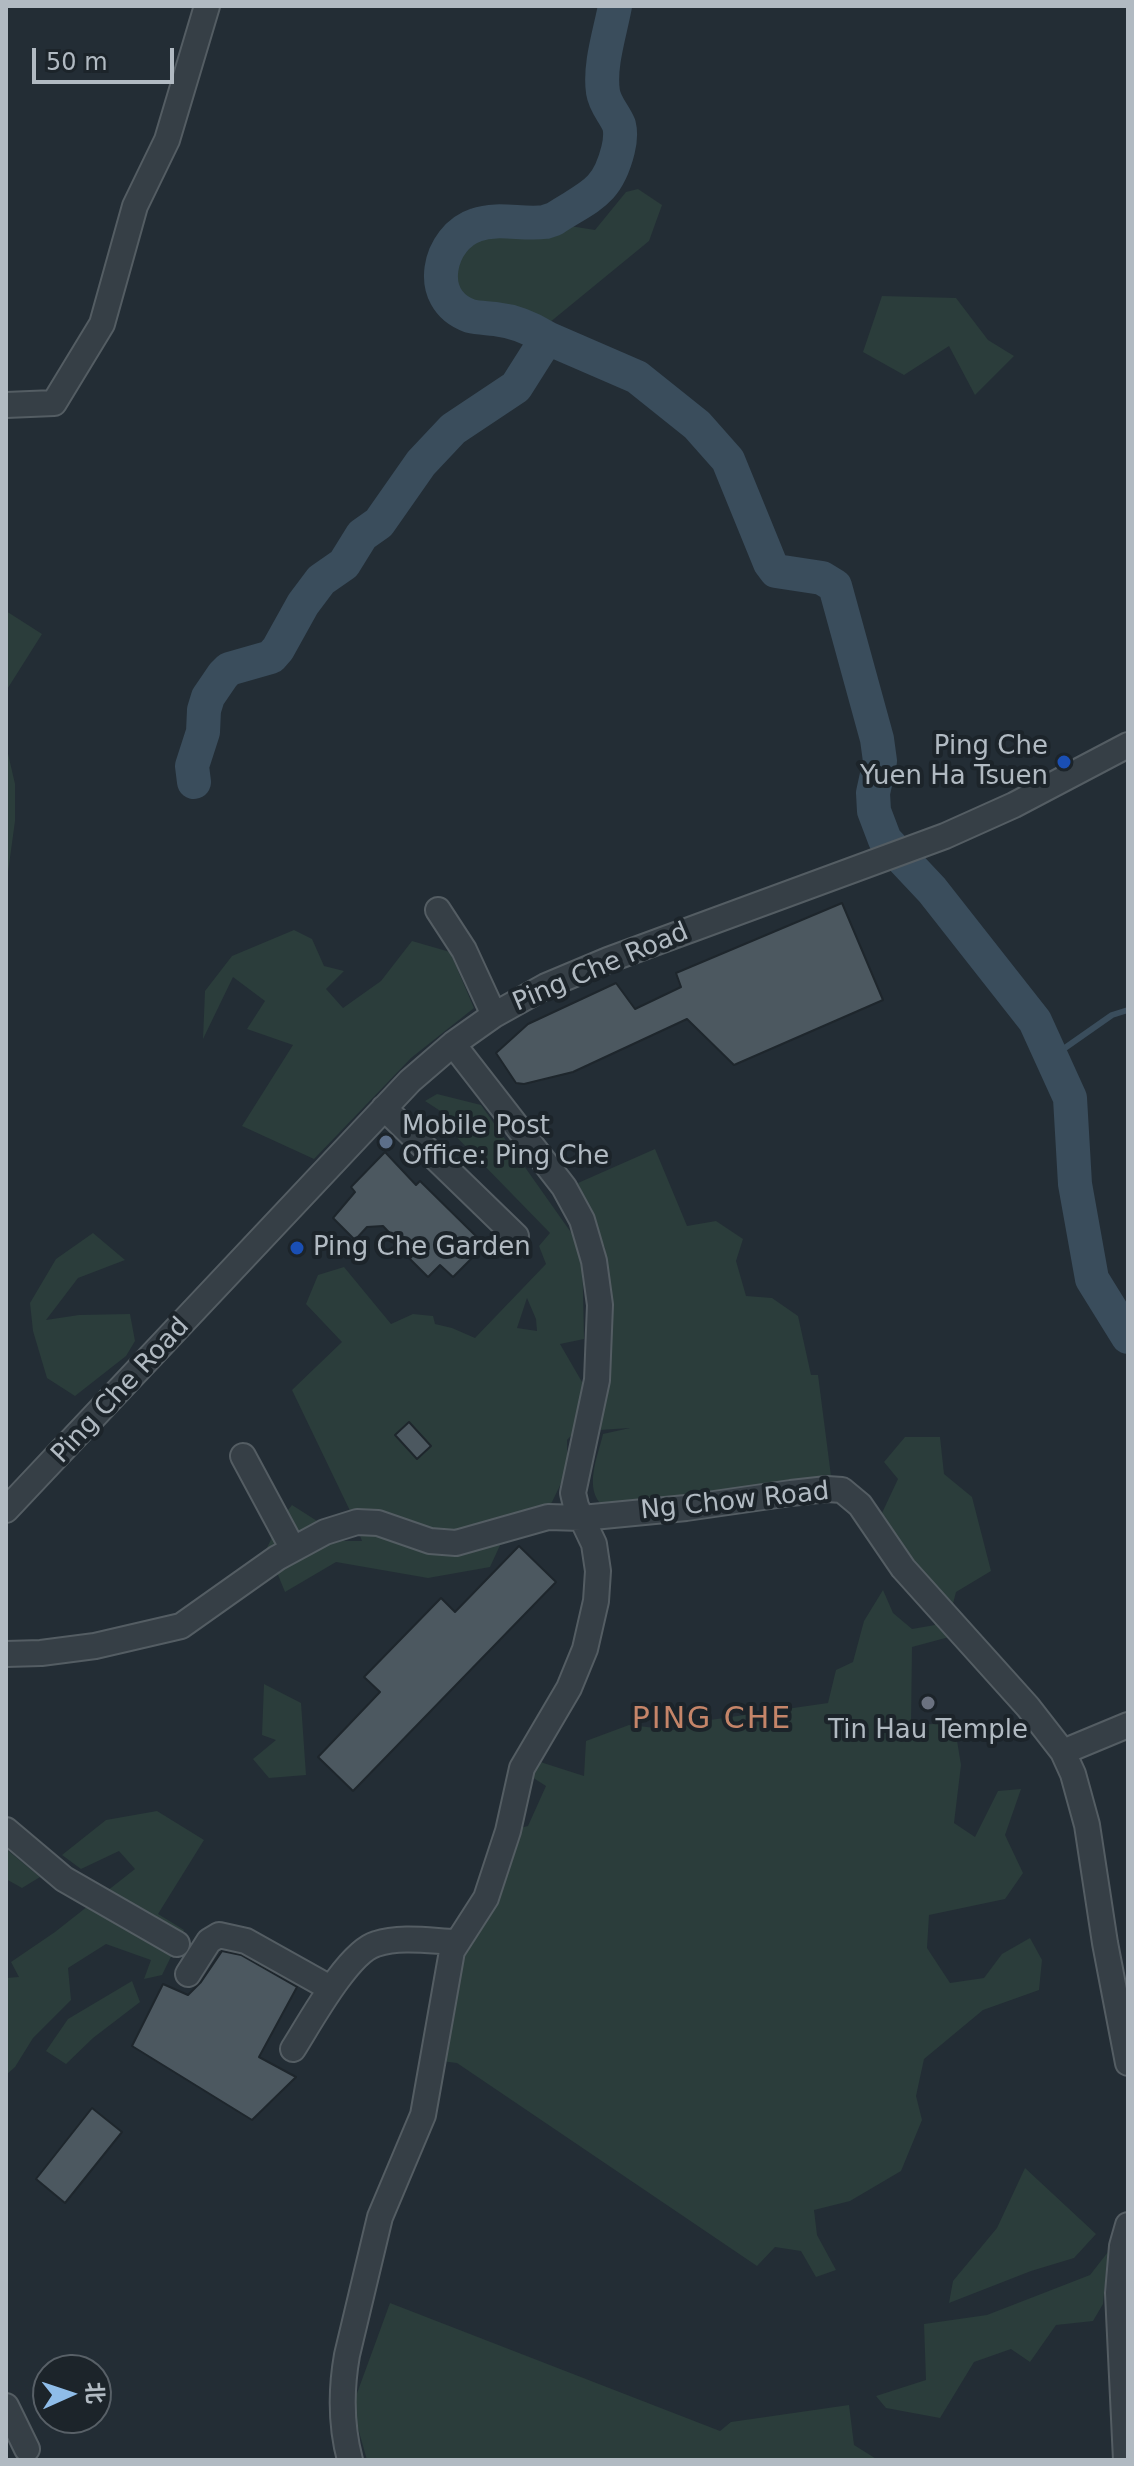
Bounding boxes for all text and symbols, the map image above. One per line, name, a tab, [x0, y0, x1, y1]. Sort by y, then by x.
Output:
scale bar	[36, 32, 178, 82]
text: 50 m	[46, 48, 108, 76]
place label: Ping Che Yuen Ha Tsuen	[860, 731, 1048, 792]
marker: Ping Che Yuen Ha Tsuen	[1055, 753, 1073, 771]
street label: Ping Che Road	[509, 917, 693, 1019]
place label: Mobile Post Office: Ping Che	[402, 1111, 609, 1172]
marker: Mobile Post Office: Ping Che	[377, 1133, 395, 1151]
place label: Ping Che Garden	[313, 1232, 531, 1264]
marker: Ping Che Garden	[288, 1239, 306, 1257]
street label: Ping Che Road	[46, 1312, 196, 1470]
street label: Ng Chow Road	[639, 1477, 831, 1527]
marker: Tin Hau Temple	[919, 1694, 937, 1712]
district label: PING CHE	[632, 1702, 792, 1738]
place label: Tin Hau Temple	[828, 1715, 1028, 1747]
north arrow	[32, 2354, 112, 2434]
text: 北	[81, 2381, 108, 2404]

